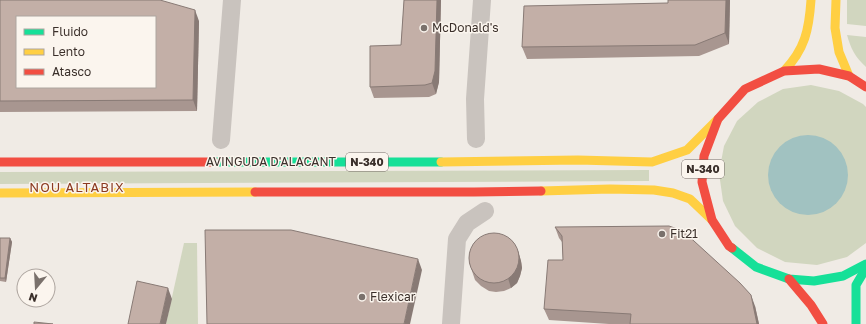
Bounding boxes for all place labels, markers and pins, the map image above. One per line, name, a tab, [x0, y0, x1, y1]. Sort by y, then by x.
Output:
place label: McDonald's	[432, 20, 499, 35]
marker: McDonald's	[419, 23, 429, 33]
place label: Fit21	[670, 226, 698, 241]
marker: Fit21	[657, 229, 667, 239]
place label: Flexicar	[370, 289, 416, 304]
marker: Flexicar	[357, 292, 367, 302]

